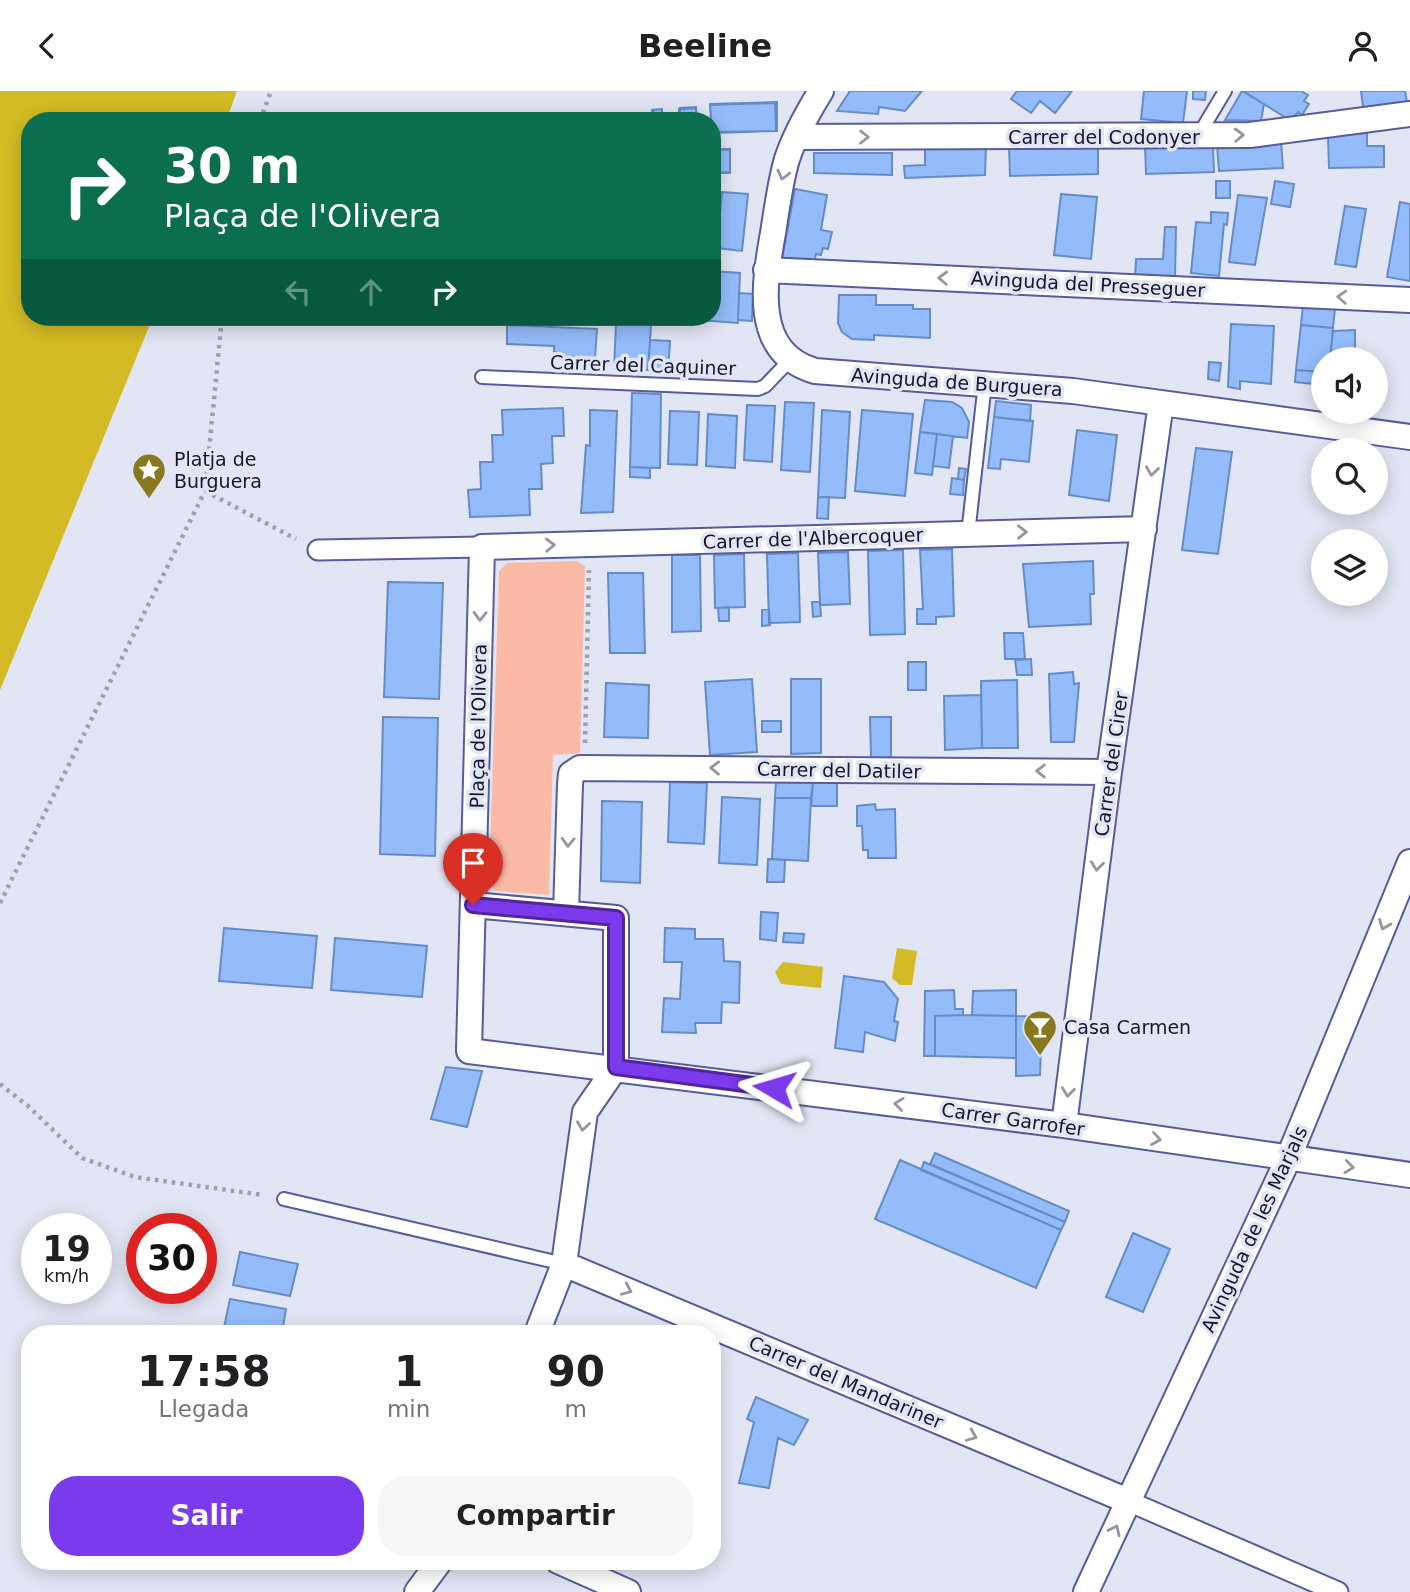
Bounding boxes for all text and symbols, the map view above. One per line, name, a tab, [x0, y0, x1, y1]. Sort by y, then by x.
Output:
icon: back	[28, 27, 66, 65]
text: Beeline	[638, 27, 772, 65]
icon: person	[1344, 27, 1382, 65]
street label: Carrer del Codonyer	[1008, 126, 1200, 148]
one-way arrow	[1234, 128, 1245, 143]
one-way arrow	[860, 129, 870, 145]
text: 30 m	[164, 138, 300, 195]
icon: right	[49, 140, 140, 231]
one-way arrow	[777, 169, 791, 181]
text: Plaça de l'Olivera	[164, 197, 441, 235]
street label: Avinguda del Presseguer	[970, 267, 1206, 301]
one-way arrow	[938, 270, 949, 285]
icon: left	[279, 273, 317, 311]
icon: ahead	[352, 273, 390, 311]
icon: right	[425, 273, 463, 311]
one-way arrow	[1336, 289, 1347, 304]
map controls	[1311, 347, 1388, 606]
button: sound	[1311, 347, 1388, 424]
street label: Carrer del Caquiner	[550, 351, 737, 379]
street label: Avinguda de Burguera	[851, 364, 1063, 400]
button: search	[1311, 438, 1388, 515]
place label: Platja de Burguera	[174, 448, 262, 492]
place icon: Platja de Burguera	[130, 451, 168, 500]
one-way arrow	[1145, 465, 1160, 477]
street label: Carrer de l'Albercoquer	[702, 523, 924, 553]
one-way arrow	[1017, 525, 1028, 540]
button: layers	[1311, 529, 1388, 606]
one-way arrow	[545, 538, 556, 553]
one-way arrow	[473, 610, 488, 621]
street label: Plaça de l'Olivera	[466, 643, 490, 809]
street label: Carrer del Cirer	[1090, 690, 1132, 838]
street label: Carrer del Datiler	[757, 758, 921, 782]
one-way arrow	[709, 761, 720, 776]
one-way arrow	[1035, 763, 1045, 779]
pin	[443, 833, 503, 905]
one-way arrow	[561, 837, 576, 848]
icon: arrive	[454, 844, 492, 882]
one-way arrow	[1090, 860, 1105, 872]
one-way arrow	[1378, 918, 1392, 930]
bar icon: Casa Carmen	[1021, 1008, 1059, 1057]
place label: Casa Carmen	[1064, 1016, 1191, 1038]
position arrow	[737, 1051, 811, 1125]
one-way arrow	[1061, 1086, 1076, 1097]
one-way arrow	[894, 1096, 905, 1111]
street label: Carrer Garrofer	[940, 1098, 1086, 1140]
one-way arrow	[576, 1120, 591, 1132]
street label: Avinguda de les Marjals	[1196, 1122, 1312, 1336]
one-way arrow	[1150, 1131, 1162, 1146]
one-way arrow	[1343, 1159, 1355, 1174]
speed limit sign: 30	[126, 1213, 217, 1304]
text: 19	[42, 1229, 91, 1269]
text: km/h	[44, 1265, 89, 1286]
one-way arrow	[620, 1282, 632, 1296]
street label: Carrer del Mandariner	[746, 1331, 947, 1433]
text: 17:58	[137, 1347, 271, 1396]
text: 1	[394, 1347, 423, 1396]
text: 90	[546, 1347, 605, 1396]
text: Llegada	[159, 1396, 249, 1422]
text: min	[387, 1396, 430, 1422]
text: m	[564, 1396, 587, 1422]
one-way arrow	[966, 1427, 978, 1441]
button: Salir	[49, 1476, 364, 1556]
button: Compartir	[378, 1476, 693, 1556]
one-way arrow	[1106, 1525, 1120, 1537]

